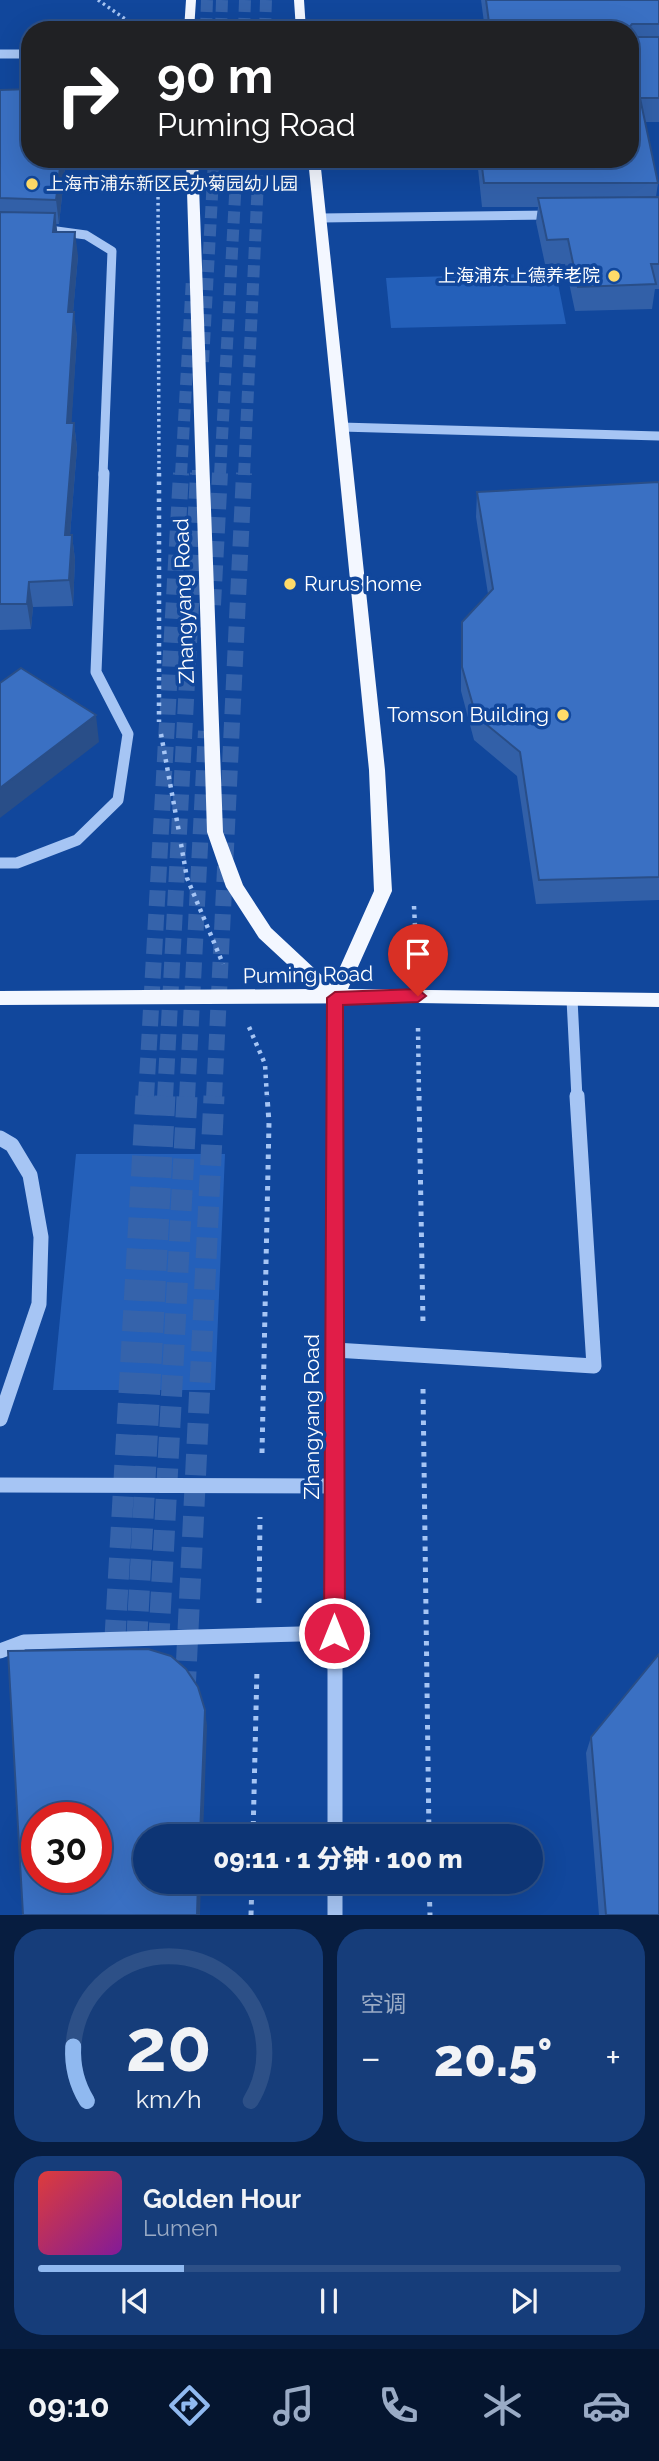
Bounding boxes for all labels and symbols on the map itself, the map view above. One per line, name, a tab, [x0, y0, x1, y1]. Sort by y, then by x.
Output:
place label: 上海市浦东新区民办菊园幼儿园	[46, 173, 298, 194]
marker: 上海市浦东新区民办菊园幼儿园	[24, 176, 40, 192]
place label: 上海浦东上德养老院	[438, 265, 600, 286]
marker: 上海浦东上德养老院	[606, 268, 622, 284]
street label: Zhangyang Road	[168, 518, 199, 684]
place label: Rurus home	[304, 571, 422, 596]
marker: Rurus home	[282, 576, 298, 592]
place label: Tomson Building	[387, 702, 549, 727]
marker: Tomson Building	[555, 707, 571, 723]
pin	[388, 924, 448, 996]
street label: Puming Road	[243, 961, 373, 988]
street label: Zhangyang Road	[299, 1334, 324, 1500]
position arrow	[297, 1596, 371, 1670]
speed limit sign: 30	[21, 1802, 112, 1893]

